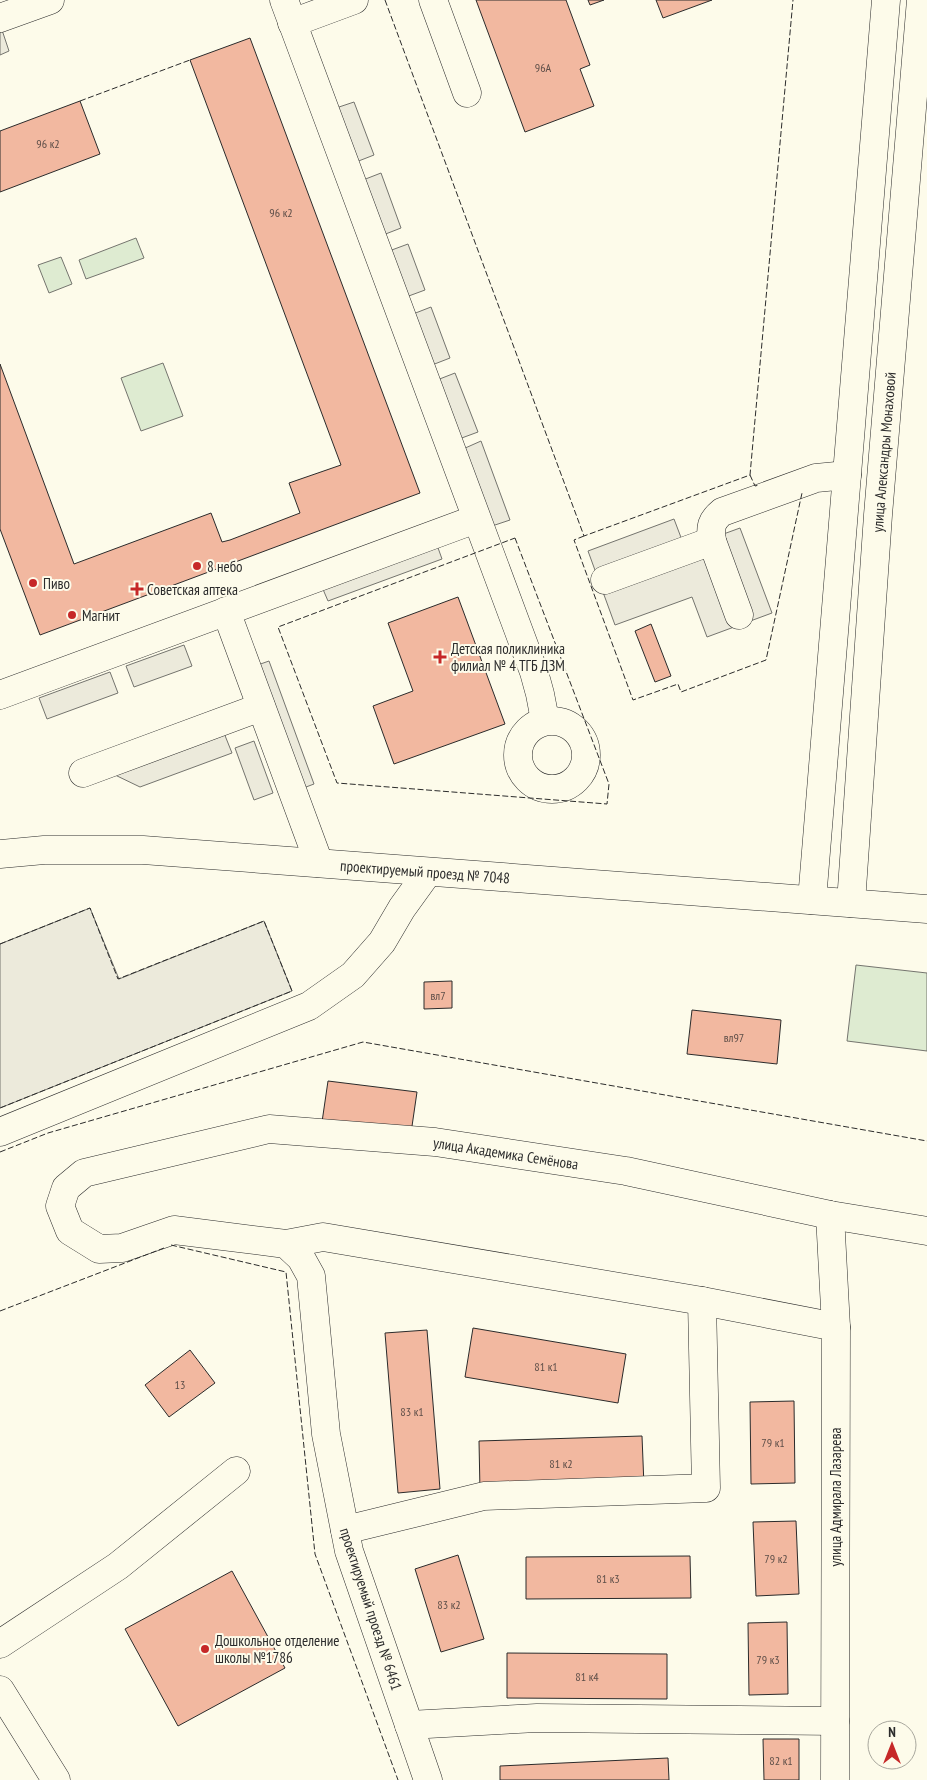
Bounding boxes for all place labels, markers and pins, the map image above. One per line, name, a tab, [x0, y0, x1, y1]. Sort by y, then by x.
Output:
place label: 8 небо	[207, 557, 243, 576]
marker: 8 небо	[191, 560, 203, 572]
place label: Пиво	[43, 574, 70, 593]
marker: Пиво	[27, 577, 39, 589]
place label: Советская аптека	[147, 580, 238, 599]
marker: Советская аптека	[131, 583, 143, 595]
place label: Магнит	[82, 606, 120, 625]
marker: Магнит	[66, 609, 78, 621]
place label: Детская поликлиника филиал № 4 ТГБ ДЗМ	[451, 639, 565, 675]
marker: Детская поликлиника филиал № 4 ТГБ ДЗМ	[433, 650, 447, 664]
place label: Дошкольное отделение школы №1786	[215, 1631, 340, 1667]
marker: Дошкольное отделение школы №1786	[199, 1643, 211, 1655]

